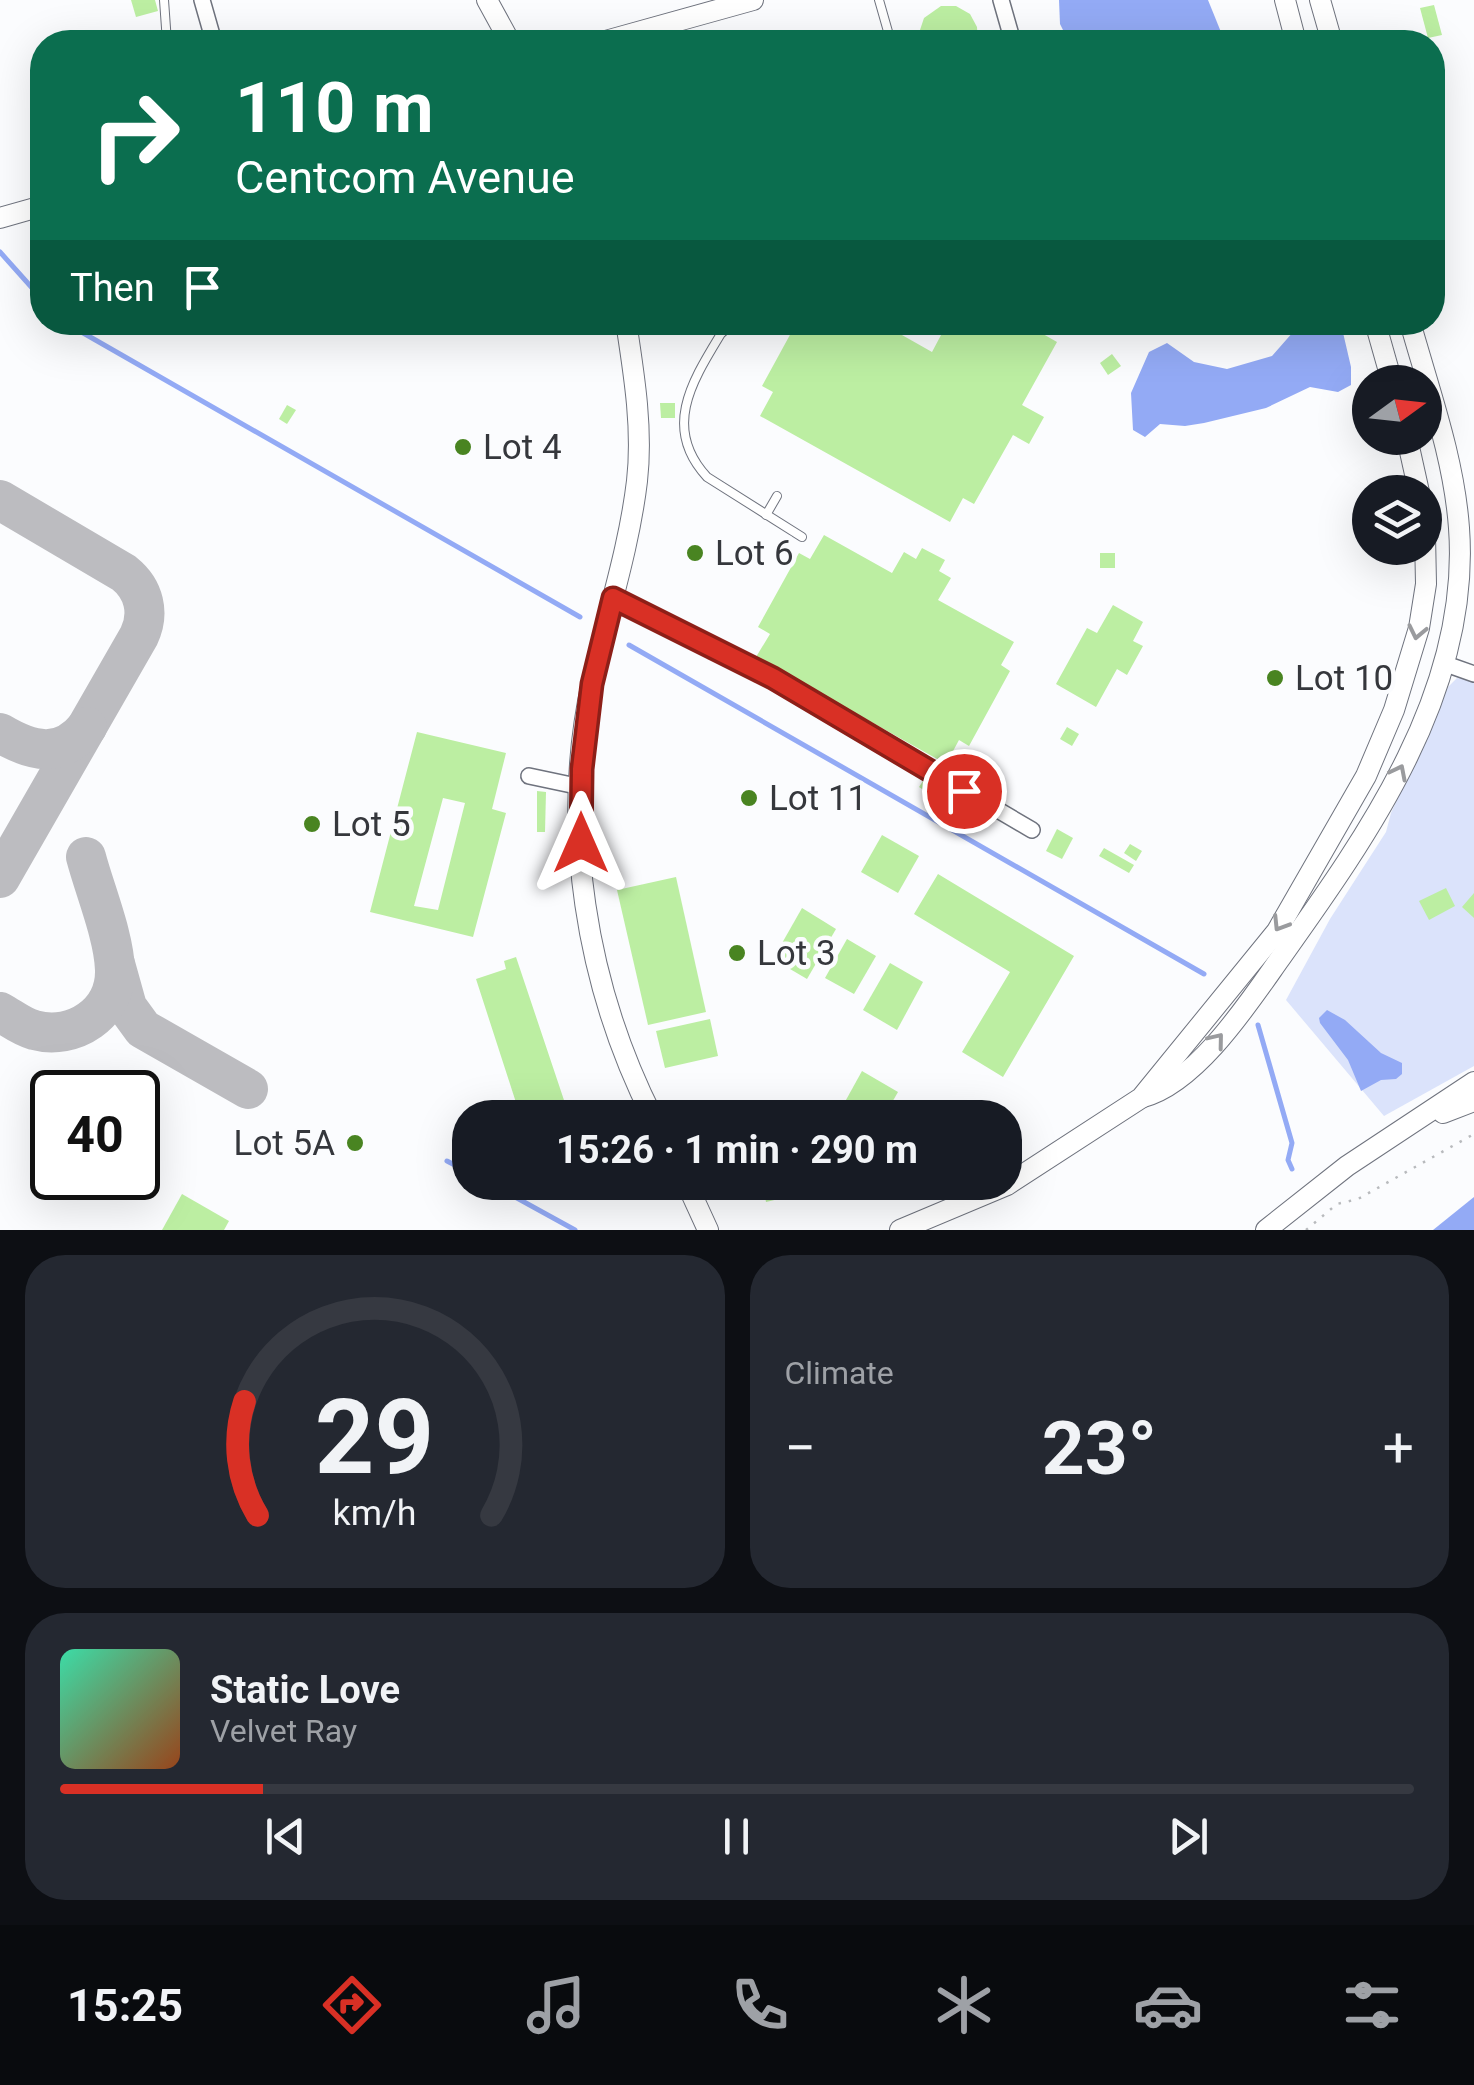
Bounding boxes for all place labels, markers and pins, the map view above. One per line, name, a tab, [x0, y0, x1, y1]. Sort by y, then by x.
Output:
place label: Lot 4	[483, 427, 562, 468]
marker: Lot 4	[452, 436, 474, 458]
place label: Lot 6	[715, 533, 794, 574]
marker: Lot 6	[684, 542, 706, 564]
place label: Lot 10	[1295, 658, 1393, 699]
marker: Lot 10	[1264, 667, 1286, 689]
pin	[922, 749, 1007, 834]
place label: Lot 11	[769, 778, 867, 819]
marker: Lot 11	[738, 787, 760, 809]
place label: Lot 5	[332, 804, 411, 845]
marker: Lot 5	[301, 813, 323, 835]
place label: Lot 3	[757, 933, 836, 974]
marker: Lot 3	[726, 942, 748, 964]
place label: Lot 5A	[234, 1123, 335, 1164]
marker: Lot 5A	[344, 1132, 366, 1154]

